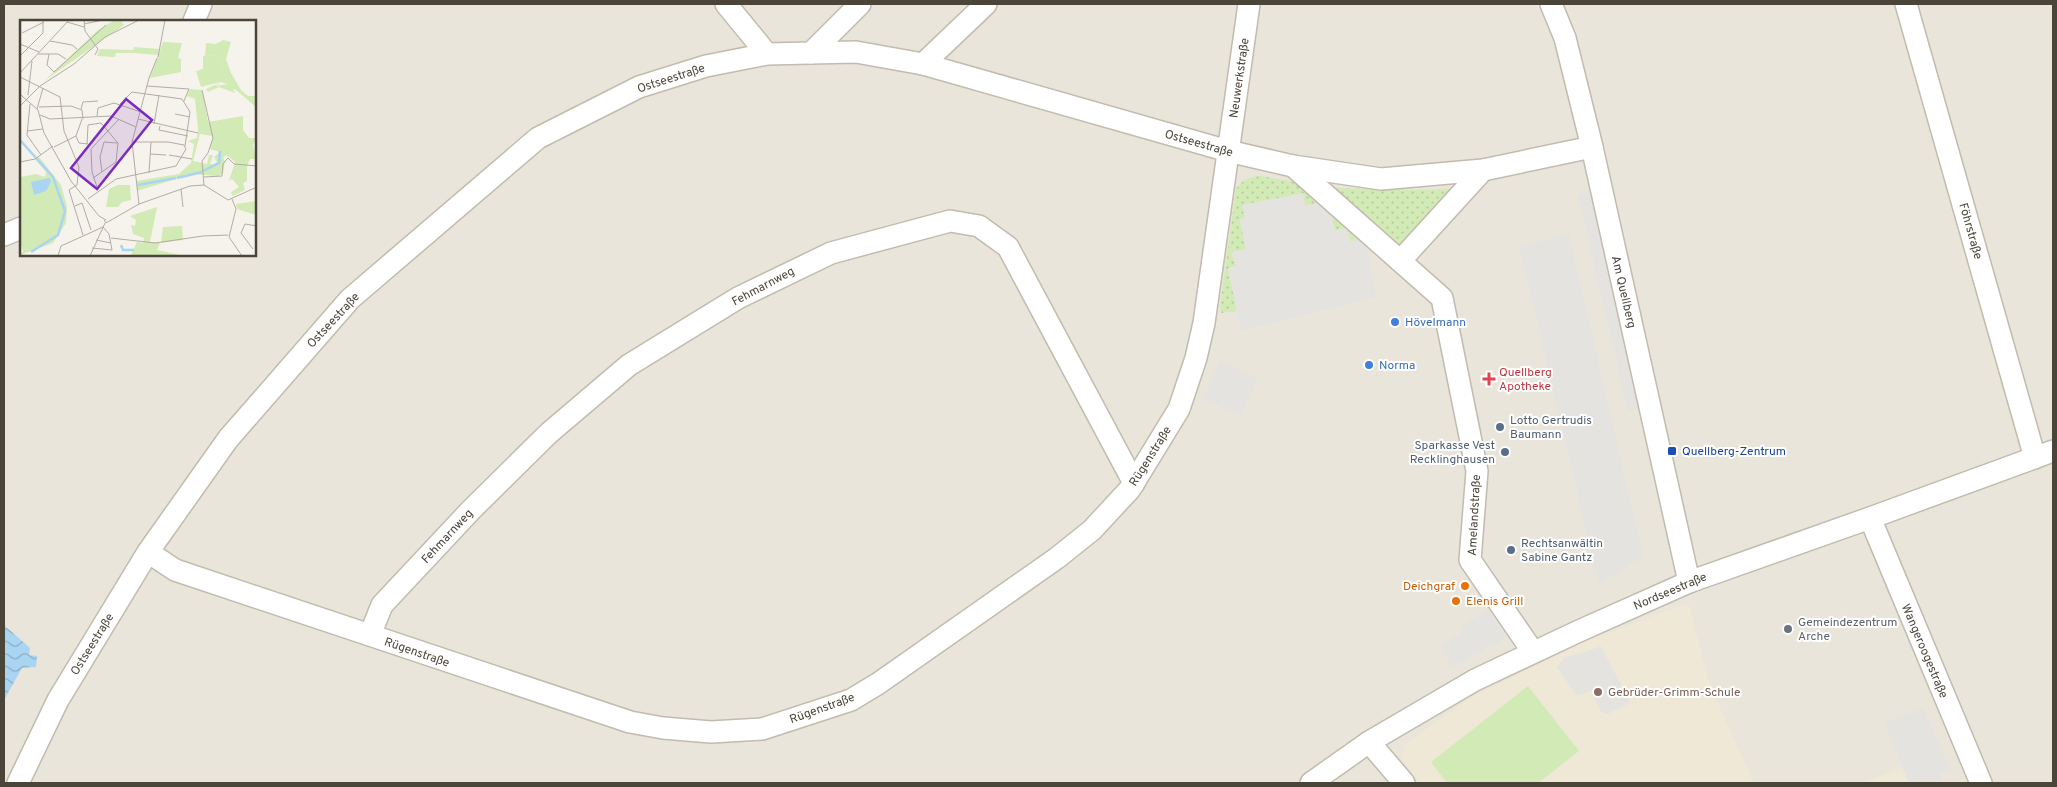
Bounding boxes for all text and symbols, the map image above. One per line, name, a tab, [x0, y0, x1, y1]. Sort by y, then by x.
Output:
inset map	[20, 20, 256, 256]
street label: Neuwerkstraße	[1226, 37, 1254, 119]
street label: Ostseestraße	[635, 60, 707, 97]
street label: Ostseestraße	[1163, 127, 1235, 161]
street label: Föhrstraße	[1954, 201, 1986, 261]
street label: Am Quellberg	[1607, 254, 1639, 330]
street label: Fehmarnweg	[729, 264, 798, 310]
street label: Ostseestraße	[304, 290, 364, 352]
place label: Hövelmann	[1405, 315, 1466, 331]
marker: Hövelmann	[1389, 316, 1401, 328]
place label: Norma	[1379, 358, 1415, 374]
marker: Norma	[1363, 359, 1375, 371]
place label: Quellberg Apotheke	[1499, 365, 1552, 395]
marker: Quellberg Apotheke	[1483, 373, 1495, 385]
place label: Lotto Gertrudis Baumann	[1510, 413, 1592, 443]
marker: Lotto Gertrudis Baumann	[1494, 421, 1506, 433]
street label: Rügenstraße	[1126, 423, 1176, 490]
place label: Sparkasse Vest Recklinghausen	[1410, 438, 1495, 468]
place label: Quellberg-Zentrum	[1682, 444, 1786, 460]
marker: Quellberg-Zentrum	[1666, 445, 1678, 457]
marker: Sparkasse Vest Recklinghausen	[1499, 446, 1511, 458]
street label: Amelandstraße	[1465, 474, 1485, 556]
street label: Fehmarnweg	[418, 506, 477, 567]
place label: Rechtsanwältin Sabine Gantz	[1521, 536, 1603, 566]
marker: Rechtsanwältin Sabine Gantz	[1505, 544, 1517, 556]
street label: Nordseestraße	[1631, 569, 1709, 615]
place label: Deichgraf	[1403, 579, 1455, 595]
marker: Deichgraf	[1459, 580, 1471, 592]
place label: Elenis Grill	[1466, 594, 1523, 610]
marker: Elenis Grill	[1450, 595, 1462, 607]
street label: Wangeroogestraße	[1897, 602, 1951, 701]
street label: Ostseestraße	[67, 610, 118, 679]
place label: Gemeindezentrum Arche	[1798, 615, 1897, 645]
marker: Gemeindezentrum Arche	[1782, 623, 1794, 635]
street label: Rügenstraße	[382, 634, 452, 672]
place label: Gebrüder-Grimm-Schule	[1608, 685, 1740, 701]
marker: Gebrüder-Grimm-Schule	[1592, 686, 1604, 698]
street label: Rügenstraße	[788, 690, 857, 728]

